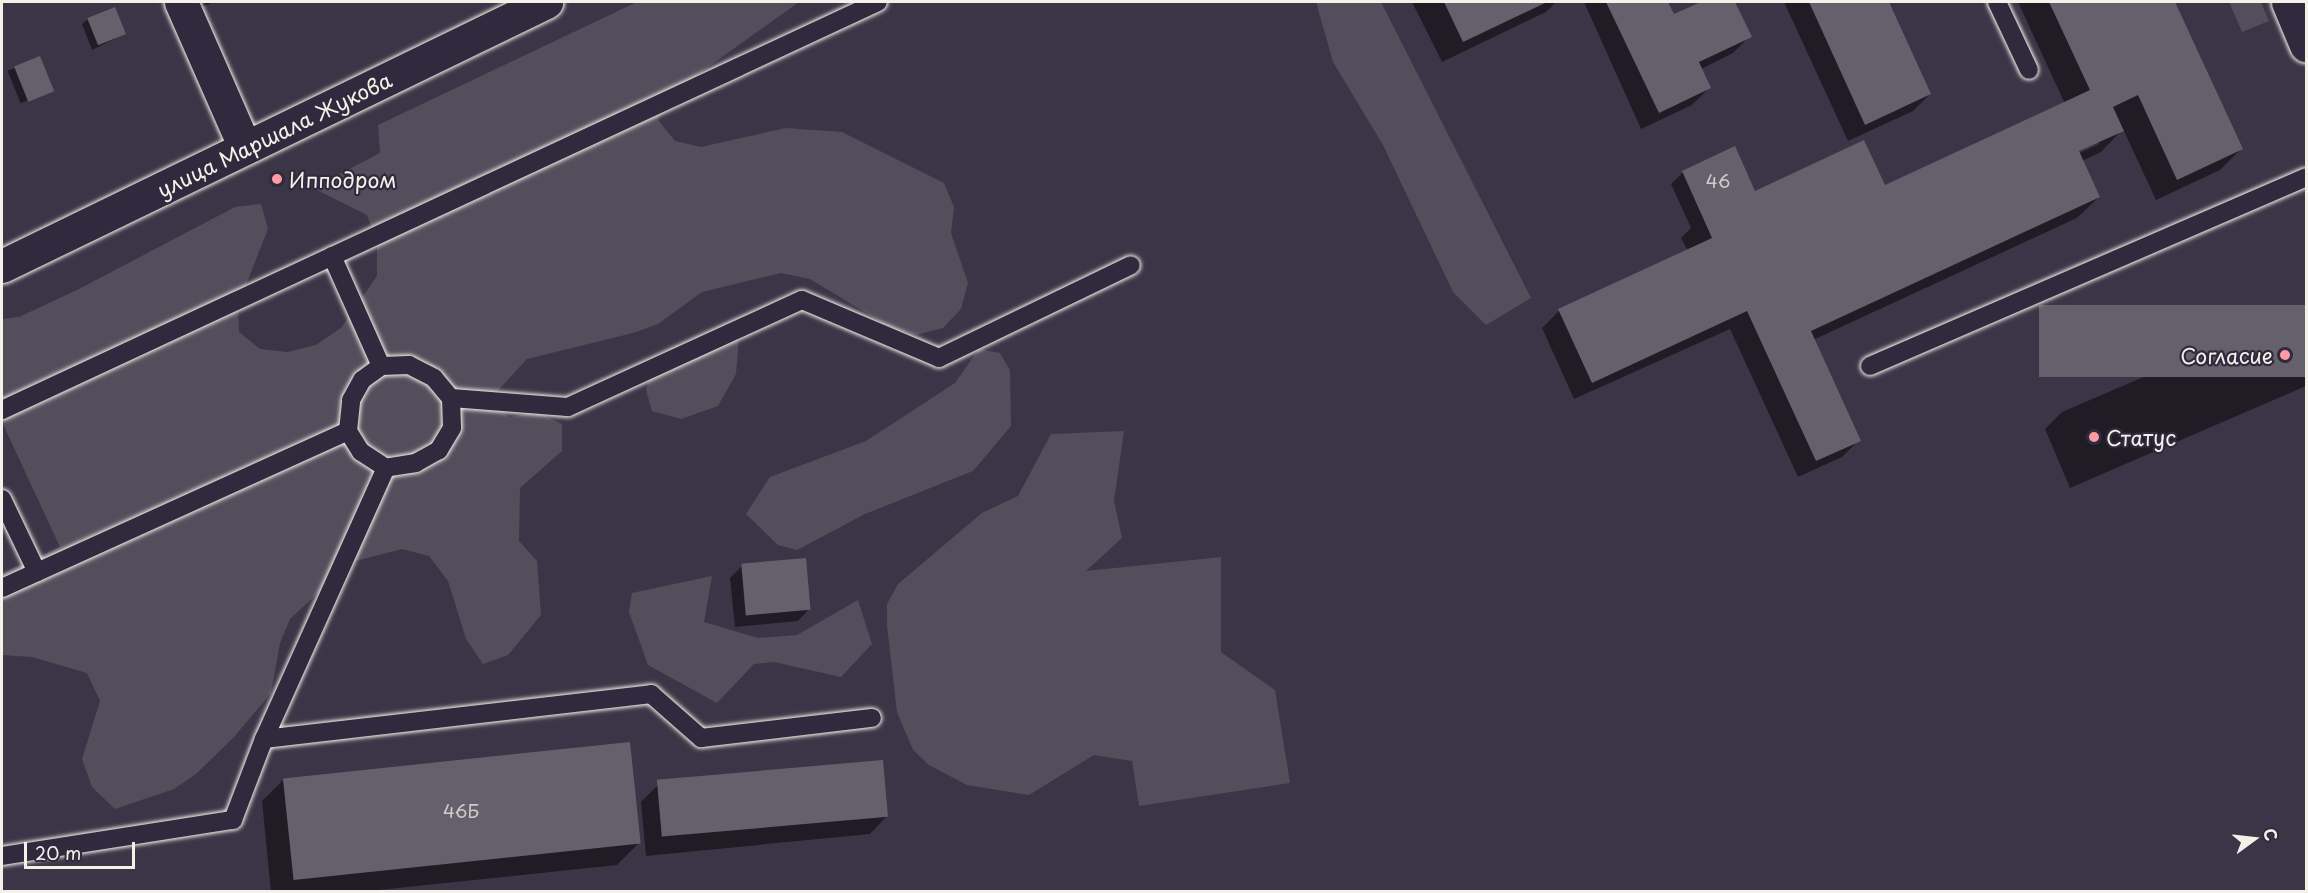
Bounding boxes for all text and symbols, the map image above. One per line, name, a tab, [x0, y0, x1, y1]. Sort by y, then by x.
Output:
street label: улица Маршала Жукова	[152, 66, 396, 202]
place label: Ипподром	[289, 166, 397, 192]
house number: 46	[1706, 170, 1730, 192]
marker: Ипподром	[270, 172, 284, 186]
place label: Согласие	[2180, 342, 2273, 368]
marker: Согласие	[2278, 348, 2292, 362]
place label: Статус	[2106, 424, 2176, 450]
marker: Статус	[2087, 430, 2101, 444]
house number: 46Б	[443, 800, 479, 822]
north arrow	[2224, 809, 2284, 869]
text: С	[2258, 825, 2285, 843]
scale bar	[27, 830, 138, 868]
text: 20 m	[35, 839, 81, 866]

